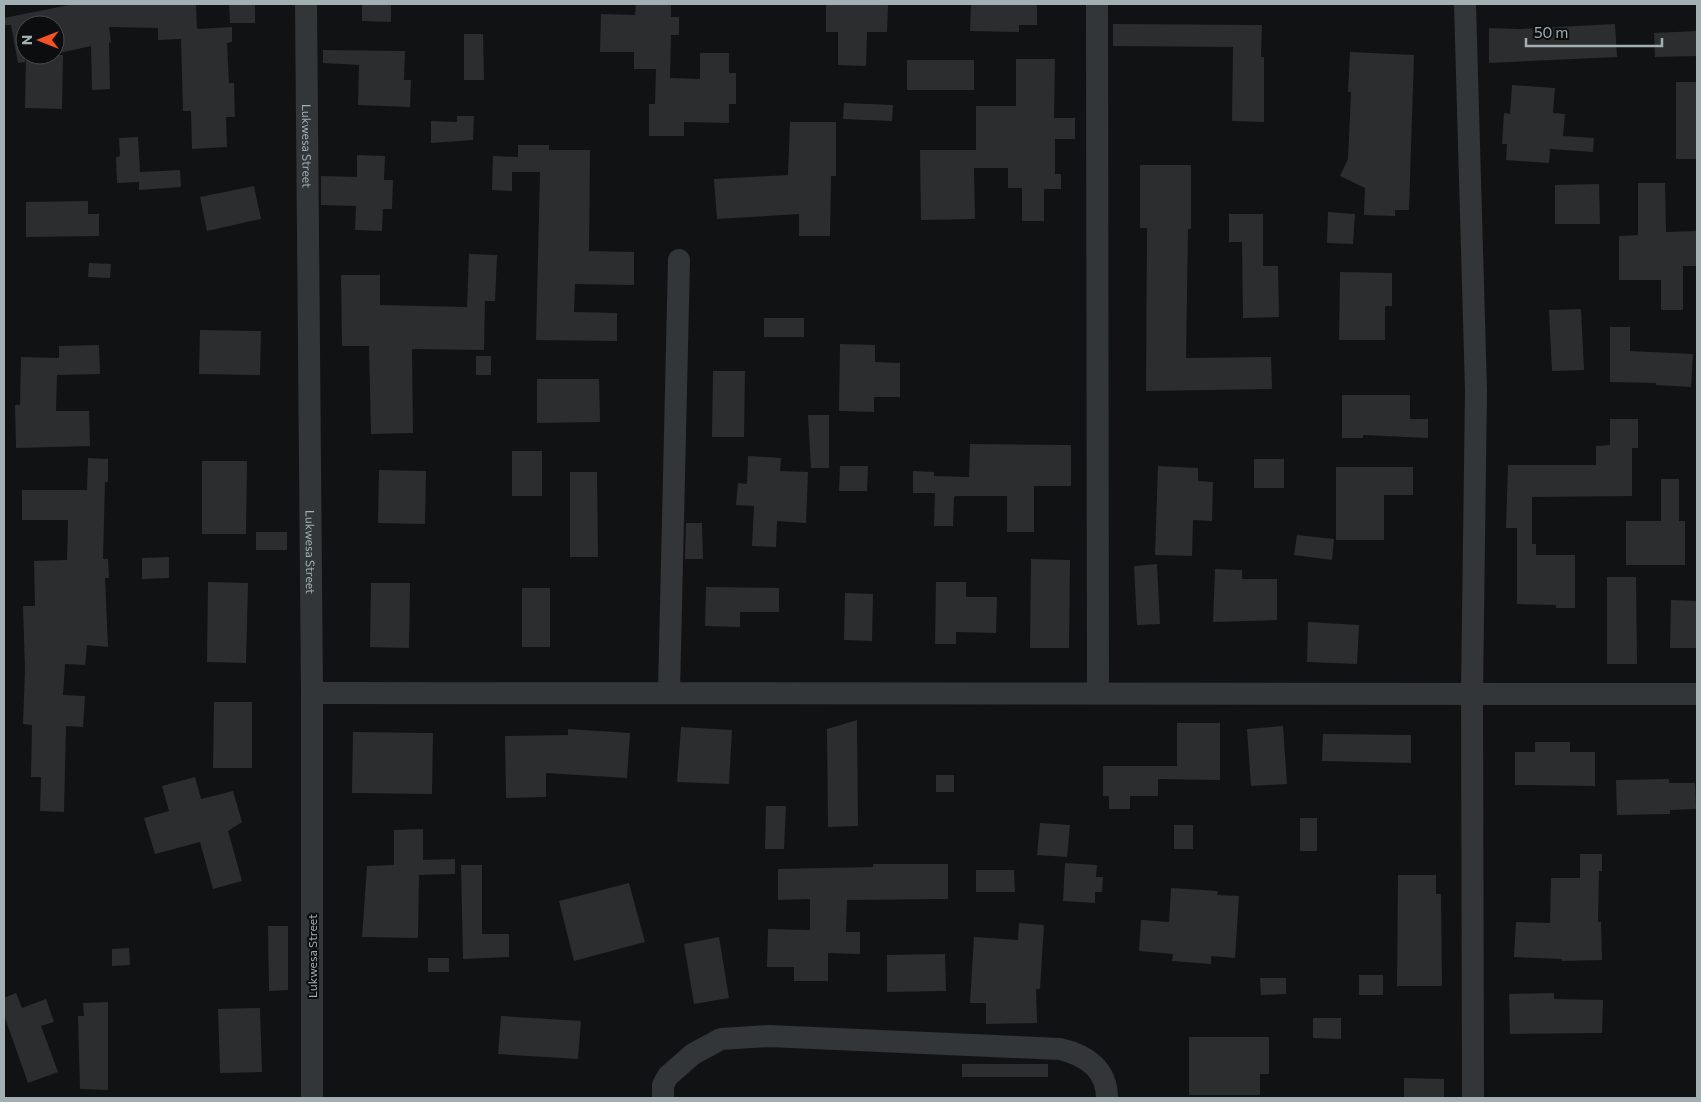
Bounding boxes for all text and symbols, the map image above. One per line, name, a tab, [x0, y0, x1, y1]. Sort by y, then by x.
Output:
north arrow	[15, 15, 65, 65]
scale bar	[1526, 15, 1662, 47]
text: 50 m	[1534, 23, 1568, 41]
text: N	[18, 35, 35, 45]
street label: Lukwesa Street	[300, 104, 315, 188]
street label: Lukwesa Street	[303, 510, 318, 594]
street label: Lukwesa Street	[305, 914, 319, 998]

